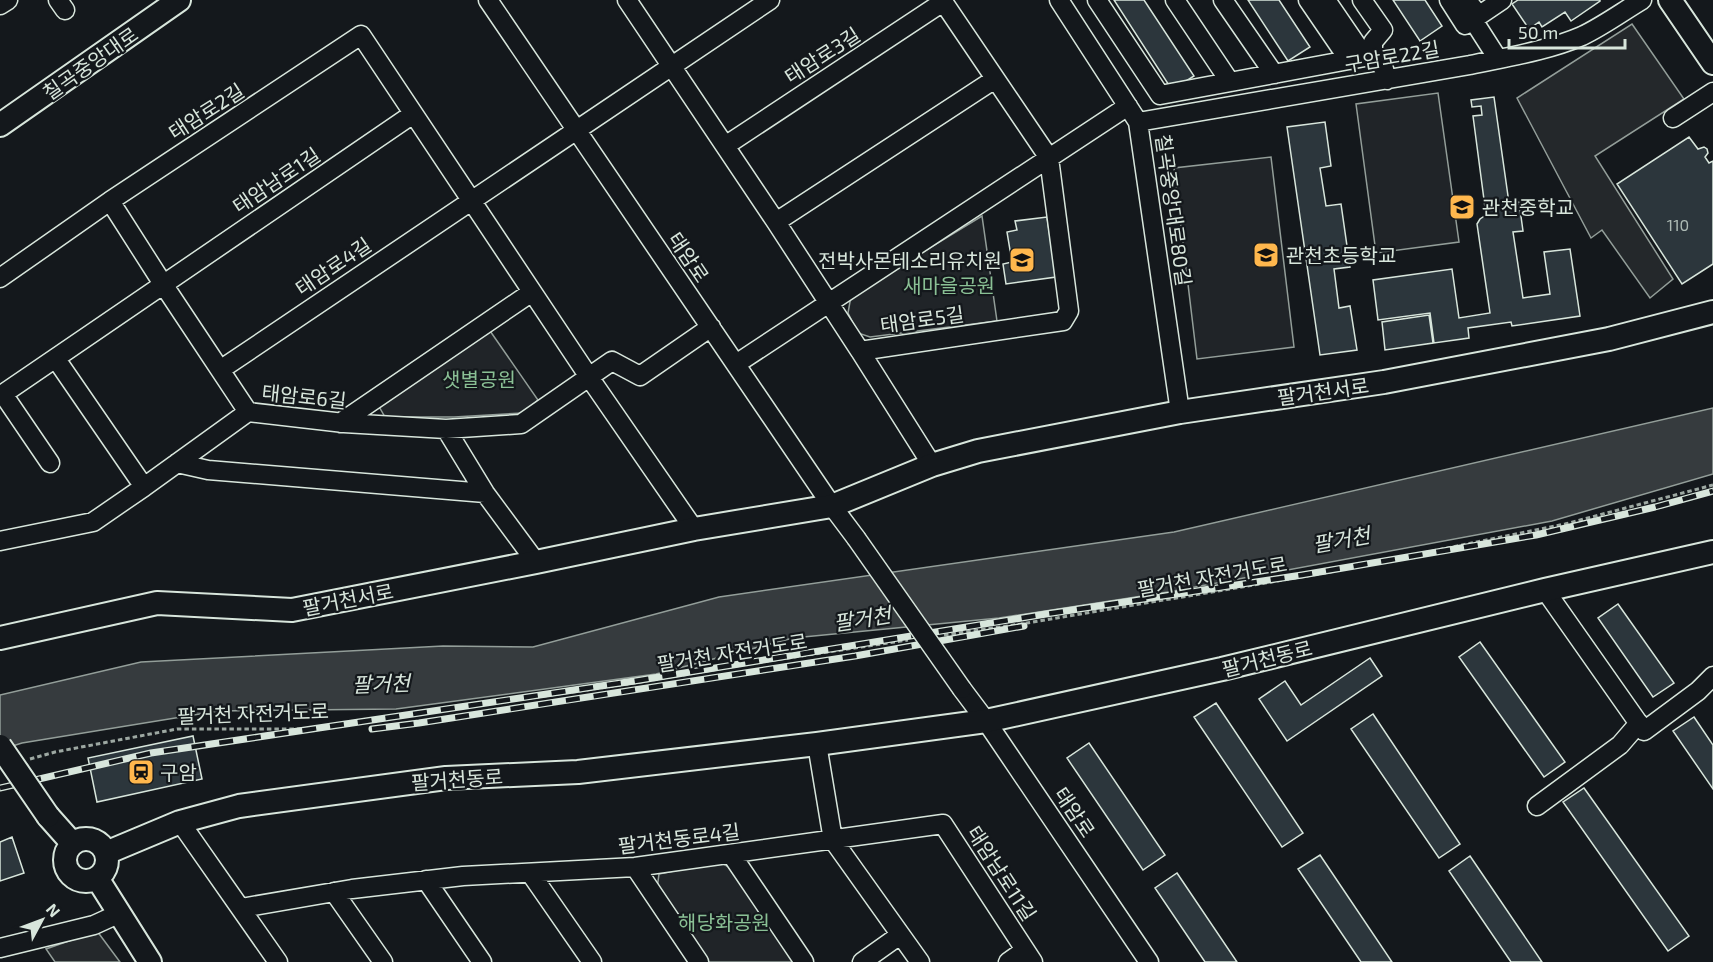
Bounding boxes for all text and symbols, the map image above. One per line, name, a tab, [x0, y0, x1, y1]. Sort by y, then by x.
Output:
scale bar	[1509, 12, 1624, 50]
text: 50 m	[1518, 21, 1558, 43]
street label: 칠곡중앙대로	[38, 22, 142, 104]
street label: 태암로3길	[780, 22, 864, 88]
street label: 구암로22길	[1343, 36, 1441, 76]
street label: 태암로2길	[164, 78, 248, 144]
street label: 칠곡중앙대로80길	[1151, 133, 1197, 287]
street label: 태암남로1길	[228, 142, 324, 218]
school or university icon: 관천중학교	[1447, 192, 1477, 222]
place label: 관천중학교	[1482, 195, 1574, 219]
house number: 110	[1667, 215, 1689, 234]
street label: 태암로	[664, 227, 714, 287]
street label: 태암로4길	[291, 232, 375, 300]
school or university icon: 관천초등학교	[1251, 240, 1281, 270]
place label: 관천초등학교	[1286, 243, 1396, 267]
school or university icon: 전박사몬테소리유치원	[1007, 245, 1037, 275]
place label: 전박사몬테소리유치원	[818, 248, 1002, 272]
park label: 새마을공원	[903, 273, 995, 297]
street label: 태암로5길	[879, 301, 965, 337]
park label: 샛별공원	[442, 367, 516, 391]
street label: 팔거천서로	[1276, 373, 1370, 409]
street label: 태암로6길	[260, 380, 348, 412]
water label: 팔거천	[1310, 521, 1374, 556]
street label: 팔거천 자전거도로	[1135, 551, 1289, 601]
street label: 팔거천서로	[301, 578, 395, 620]
water label: 팔거천	[831, 601, 895, 635]
street label: 팔거천 자전거도로	[655, 628, 809, 676]
street label: 팔거천동로	[1219, 635, 1315, 681]
water label: 팔거천	[352, 669, 413, 697]
street label: 팔거천 자전거도로	[177, 698, 329, 728]
station icon: 구암	[126, 757, 156, 787]
place label: 구암	[160, 760, 197, 784]
street label: 팔거천동로	[410, 764, 504, 794]
street label: 태암로	[1050, 782, 1100, 842]
street label: 팔거천동로4길	[617, 819, 741, 857]
street label: 태암남로11길	[963, 821, 1041, 925]
north arrow	[12, 890, 72, 950]
text: N	[43, 899, 65, 920]
park label: 해당화공원	[678, 910, 770, 934]

